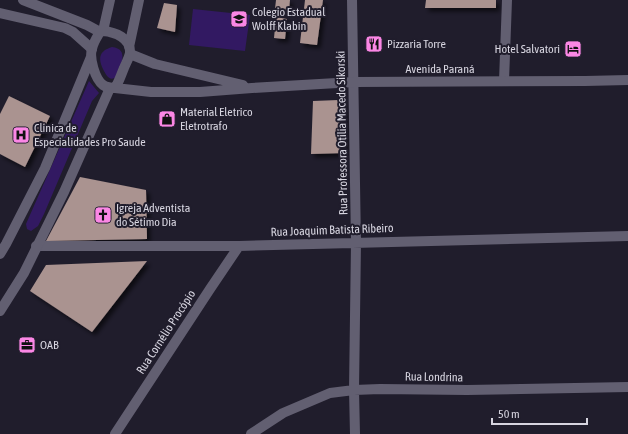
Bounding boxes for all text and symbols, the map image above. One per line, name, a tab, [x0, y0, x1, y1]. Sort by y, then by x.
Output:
place label: Colegio Estadual Wolff Klabin	[252, 5, 326, 33]
school or university icon: Colegio Estadual Wolff Klabin	[229, 9, 249, 29]
restaurant icon: Pizzaria Torre	[364, 34, 384, 54]
place label: Pizzaria Torre	[387, 37, 446, 51]
hotel icon: Hotel Salvatori	[563, 39, 583, 59]
place label: Hotel Salvatori	[494, 42, 560, 56]
street label: Rua Professora Otília Macedo Sikorski	[334, 51, 350, 215]
street label: Avenida Paraná	[405, 62, 475, 76]
place label: Material Eletrico Eletrotrafo	[180, 105, 253, 133]
shop icon: Material Eletrico Eletrotrafo	[157, 109, 177, 129]
place label: Clinica de Especialidades Pro Saude	[34, 121, 146, 149]
hospital icon: Clinica de Especialidades Pro Saude	[11, 125, 31, 145]
place label: Igreja Adventista do Sétimo Dia	[116, 201, 190, 229]
church icon: Igreja Adventista do Sétimo Dia	[93, 205, 113, 225]
street label: Rua Joaquim Batista Ribeiro	[270, 221, 394, 239]
street label: Rua Cornélio Procópio	[134, 287, 199, 377]
office icon: OAB	[17, 335, 37, 355]
place label: OAB	[40, 338, 59, 352]
street label: Rua Londrina	[405, 369, 463, 385]
scale bar	[492, 400, 587, 426]
text: 50 m	[498, 407, 520, 421]

